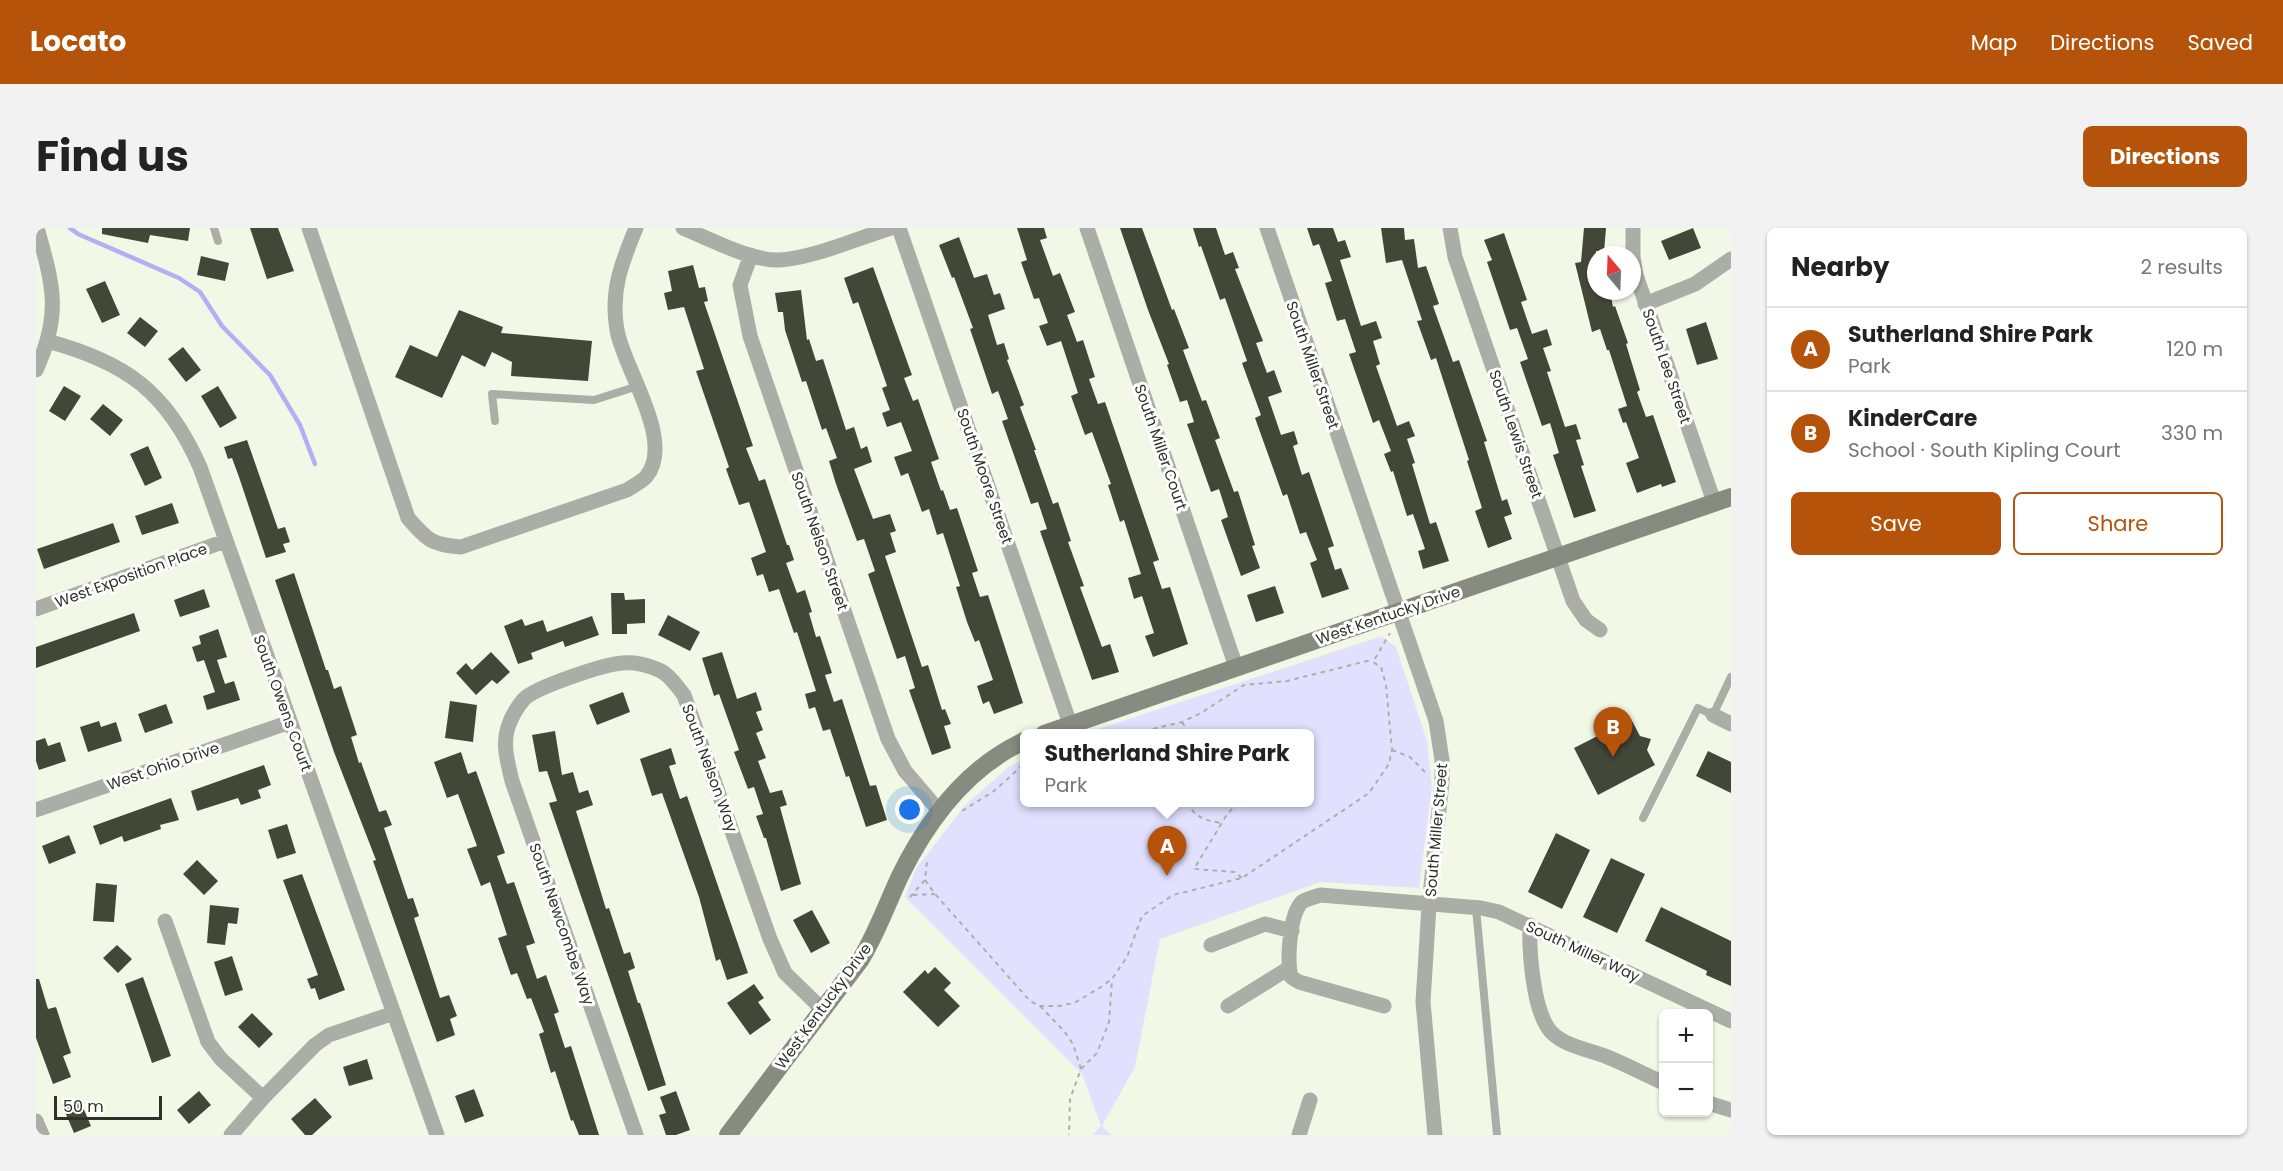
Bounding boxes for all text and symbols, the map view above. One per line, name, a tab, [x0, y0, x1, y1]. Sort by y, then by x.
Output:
text: Locato	[30, 22, 126, 61]
text: Map	[1971, 28, 2017, 57]
text: Directions	[2050, 28, 2154, 57]
text: Saved	[2187, 28, 2253, 57]
button: Directions	[2083, 126, 2247, 187]
text: Find us	[36, 127, 189, 186]
north arrow	[1587, 246, 1641, 300]
text: Nearby	[1791, 249, 1889, 285]
text: 2 results	[2140, 253, 2223, 281]
street label: South Miller Street	[1281, 298, 1345, 432]
street label: South Lee Street	[1638, 306, 1696, 426]
text: Sutherland Shire Park	[1848, 319, 2093, 350]
text: A	[1803, 335, 1818, 363]
text: 120 m	[2167, 335, 2223, 363]
text: Park	[1848, 352, 1891, 380]
street label: South Lewis Street	[1484, 367, 1548, 501]
street label: South Miller Court	[1130, 381, 1192, 513]
text: KinderCare	[1848, 403, 1977, 434]
street label: South Moore Street	[952, 405, 1018, 547]
text: B	[1804, 419, 1817, 447]
text: 330 m	[2161, 419, 2223, 447]
text: School · South Kipling Court	[1848, 436, 2121, 464]
street label: South Nelson Street	[786, 469, 854, 613]
button: Save	[1791, 492, 2001, 555]
button: Share	[2013, 492, 2223, 555]
street label: West Exposition Place	[52, 538, 210, 612]
street label: West Kentucky Drive	[1313, 580, 1463, 650]
street label: South Owens Court	[249, 632, 317, 774]
street label: South Nelson Way	[677, 701, 743, 835]
pin: B	[1594, 708, 1632, 757]
popup	[1020, 729, 1314, 807]
street label: West Ohio Drive	[104, 737, 222, 795]
text: Sutherland Shire Park	[1044, 738, 1290, 769]
street label: South Miller Street	[1420, 762, 1452, 898]
text: Park	[1044, 771, 1087, 799]
your location	[895, 795, 924, 824]
pin: A	[1148, 826, 1186, 876]
street label: South Newcombe Way	[524, 840, 600, 1008]
street label: South Miller Way	[1523, 915, 1644, 987]
street label: West Kentucky Drive	[770, 939, 876, 1073]
map controls	[1659, 1009, 1713, 1117]
button: +	[1659, 1009, 1713, 1063]
button: −	[1659, 1063, 1713, 1117]
scale bar	[54, 1093, 162, 1120]
text: 50 m	[63, 1095, 104, 1118]

